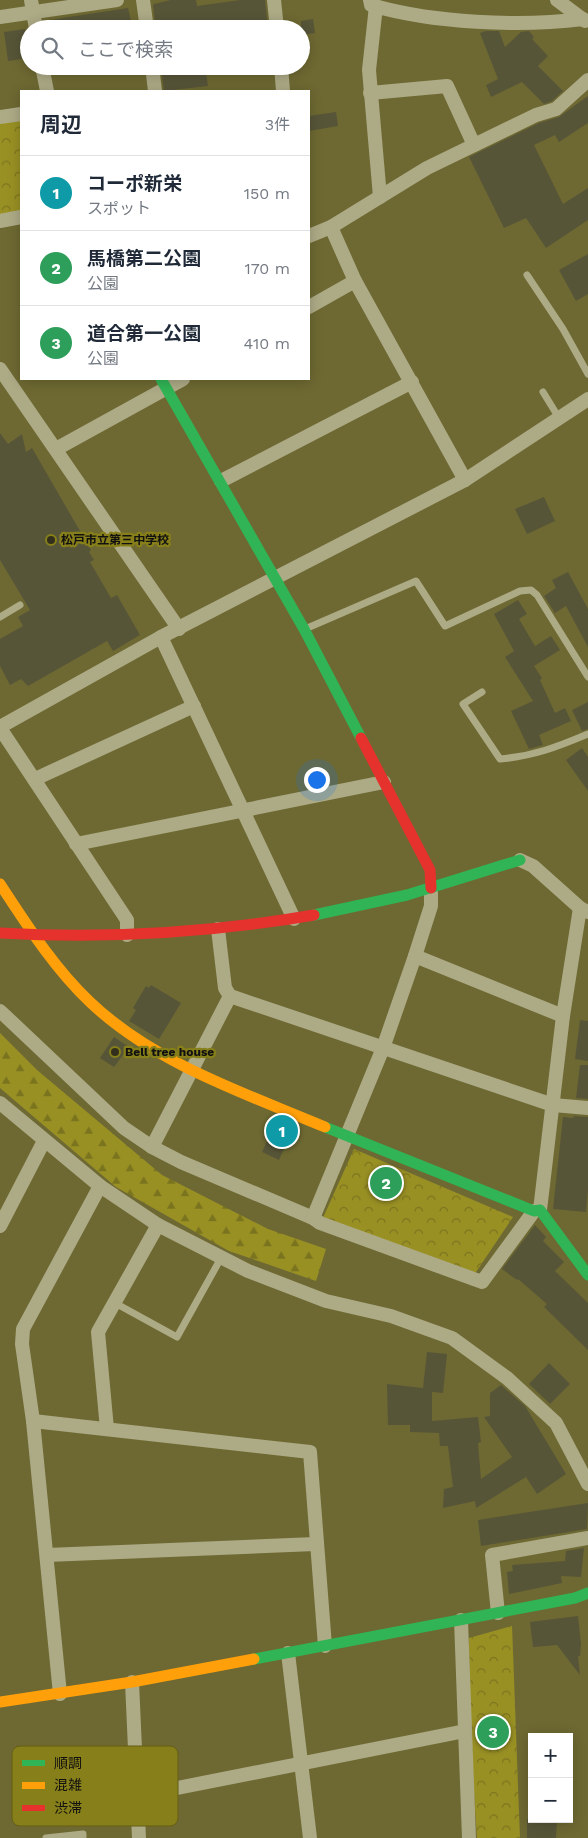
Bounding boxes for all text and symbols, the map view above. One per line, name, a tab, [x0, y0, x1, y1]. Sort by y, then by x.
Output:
search box	[20, 20, 310, 75]
icon: search	[38, 34, 66, 62]
text: ここで検索	[78, 38, 173, 61]
text: 周辺	[40, 112, 82, 137]
text: 3件	[265, 115, 290, 134]
text: コーポ新栄	[87, 172, 182, 195]
text: 1	[53, 184, 59, 203]
text: 150 m	[244, 184, 290, 203]
text: スポット	[87, 199, 151, 218]
text: 馬橋第二公園	[87, 247, 201, 270]
text: 2	[51, 259, 61, 278]
text: 170 m	[244, 259, 290, 278]
text: 公園	[87, 274, 119, 293]
text: 道合第一公園	[87, 322, 201, 345]
text: 3	[51, 334, 61, 353]
text: 410 m	[244, 334, 290, 353]
text: 公園	[87, 349, 119, 368]
place label: 松戸市立第三中学校	[61, 533, 169, 547]
marker: 松戸市立第三中学校	[45, 534, 57, 546]
your location	[304, 767, 330, 793]
place label: Bell tree house	[125, 1045, 214, 1059]
marker: Bell tree house	[109, 1046, 121, 1058]
pin: 1	[266, 1112, 298, 1150]
pin: 2	[370, 1164, 402, 1202]
pin: 3	[477, 1713, 509, 1751]
map controls	[528, 1733, 573, 1823]
button: +	[528, 1733, 573, 1778]
legend	[12, 1746, 178, 1826]
text: 順調	[54, 1755, 82, 1771]
text: 混雑	[54, 1777, 82, 1793]
button: −	[528, 1778, 573, 1823]
text: 渋滞	[54, 1800, 82, 1816]

